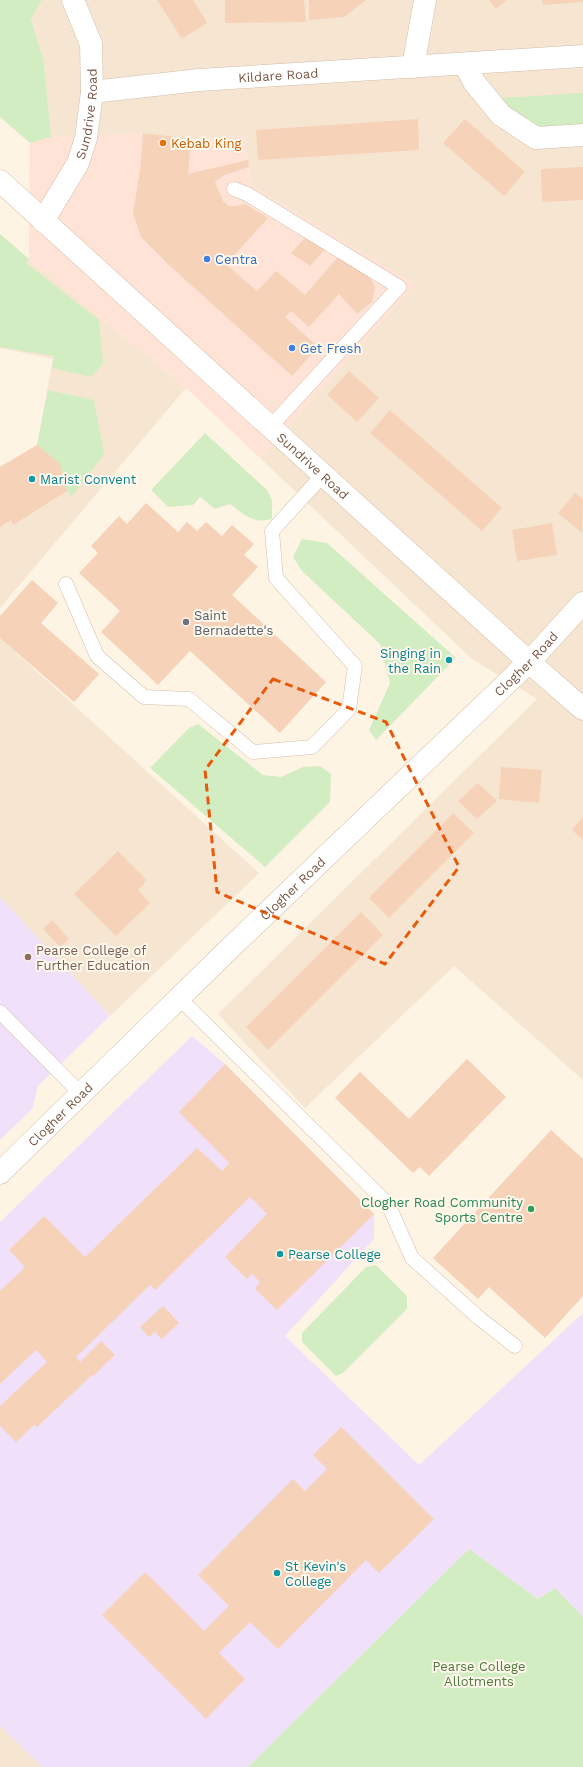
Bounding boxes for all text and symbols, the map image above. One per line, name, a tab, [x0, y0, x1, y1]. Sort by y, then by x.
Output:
street label: Kildare Road	[238, 65, 319, 85]
street label: Sundrive Road	[72, 68, 100, 161]
place label: Kebab King	[171, 136, 242, 151]
marker: Kebab King	[158, 138, 168, 148]
place label: Centra	[215, 252, 258, 267]
marker: Centra	[202, 254, 212, 264]
place label: Get Fresh	[300, 341, 362, 356]
marker: Get Fresh	[287, 343, 297, 353]
street label: Sundrive Road	[274, 429, 352, 502]
place label: Marist Convent	[40, 472, 137, 487]
marker: Marist Convent	[27, 474, 37, 484]
place label: Saint Bernadette's	[194, 608, 273, 638]
marker: Saint Bernadette's	[181, 617, 191, 627]
street label: Clogher Road	[491, 628, 561, 699]
place label: Singing in the Rain	[380, 646, 441, 676]
marker: Singing in the Rain	[444, 655, 454, 665]
street label: Clogher Road	[257, 854, 328, 923]
place label: Pearse College of Further Education	[36, 943, 150, 973]
marker: Pearse College of Further Education	[23, 952, 33, 962]
street label: Clogher Road	[25, 1079, 95, 1149]
place label: Clogher Road Community Sports Centre	[361, 1195, 523, 1225]
marker: Clogher Road Community Sports Centre	[526, 1204, 536, 1214]
place label: Pearse College	[288, 1247, 381, 1262]
marker: Pearse College	[275, 1249, 285, 1259]
place label: St Kevin's College	[285, 1559, 346, 1589]
marker: St Kevin's College	[272, 1568, 282, 1578]
park label: Pearse College Allotments	[432, 1659, 526, 1689]

